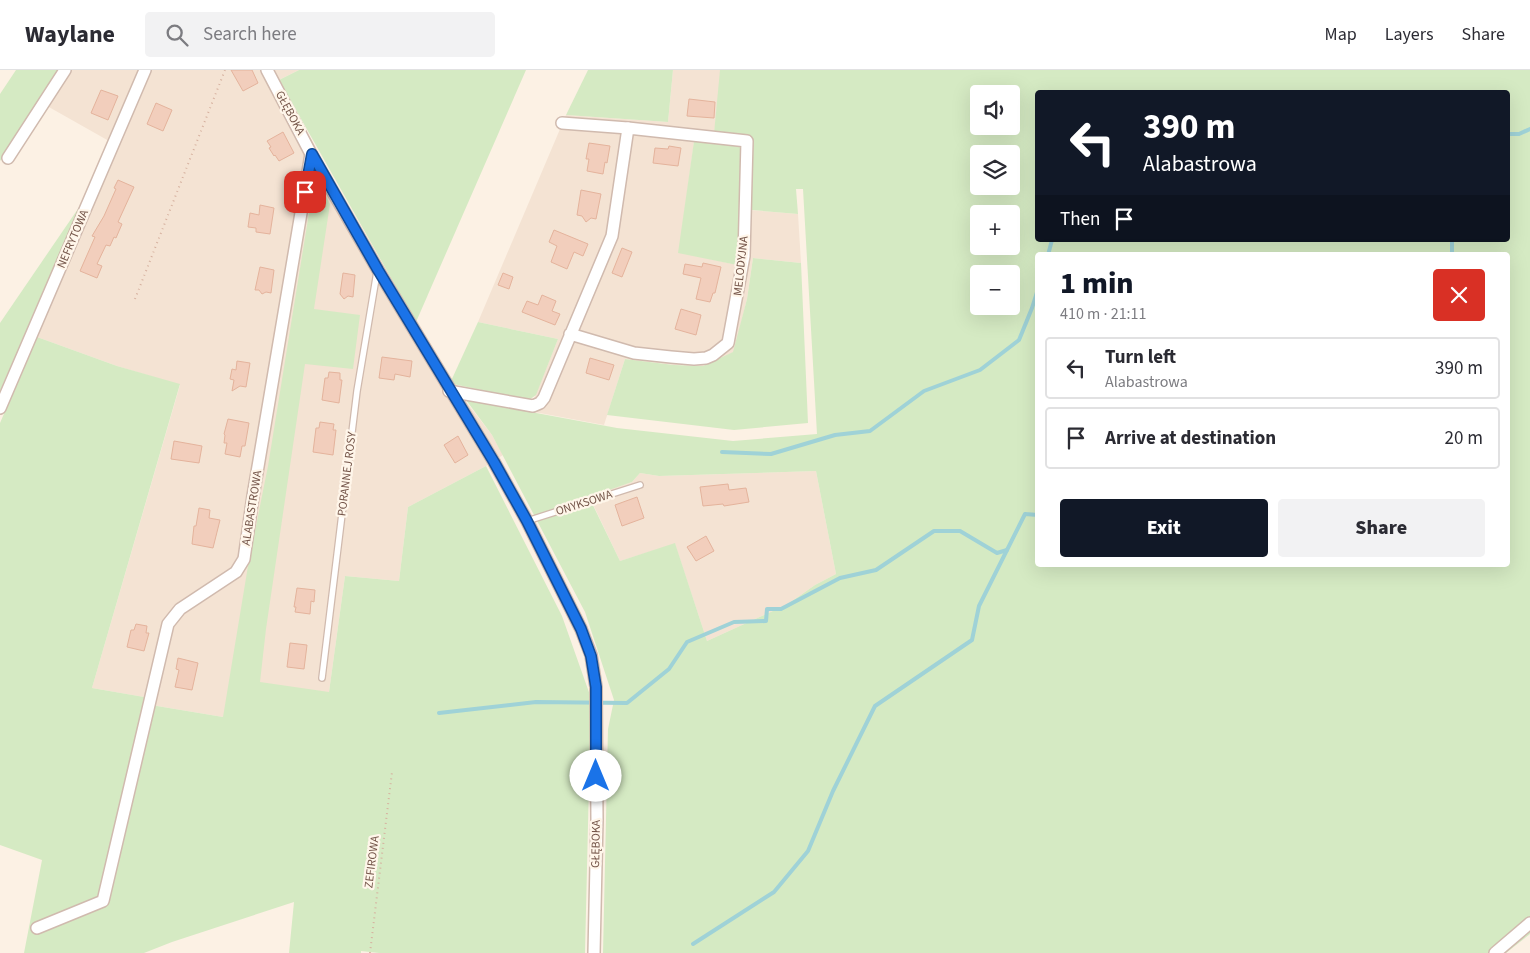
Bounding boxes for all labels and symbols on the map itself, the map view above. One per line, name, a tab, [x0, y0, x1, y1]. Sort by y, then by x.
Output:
street label: GŁĘBOKA	[271, 88, 309, 139]
pin	[284, 171, 326, 213]
street label: NEFRYTOWA	[53, 207, 93, 271]
street label: MELODYJNA	[729, 235, 753, 297]
street label: PORANNEJ ROSY	[333, 431, 361, 517]
street label: ALABASTROWA	[238, 469, 266, 547]
street label: ONYKSOWA	[554, 486, 615, 520]
position arrow	[569, 749, 621, 801]
street label: GŁĘBOKA	[587, 819, 605, 868]
street label: ZEFIROWA	[360, 834, 384, 889]

